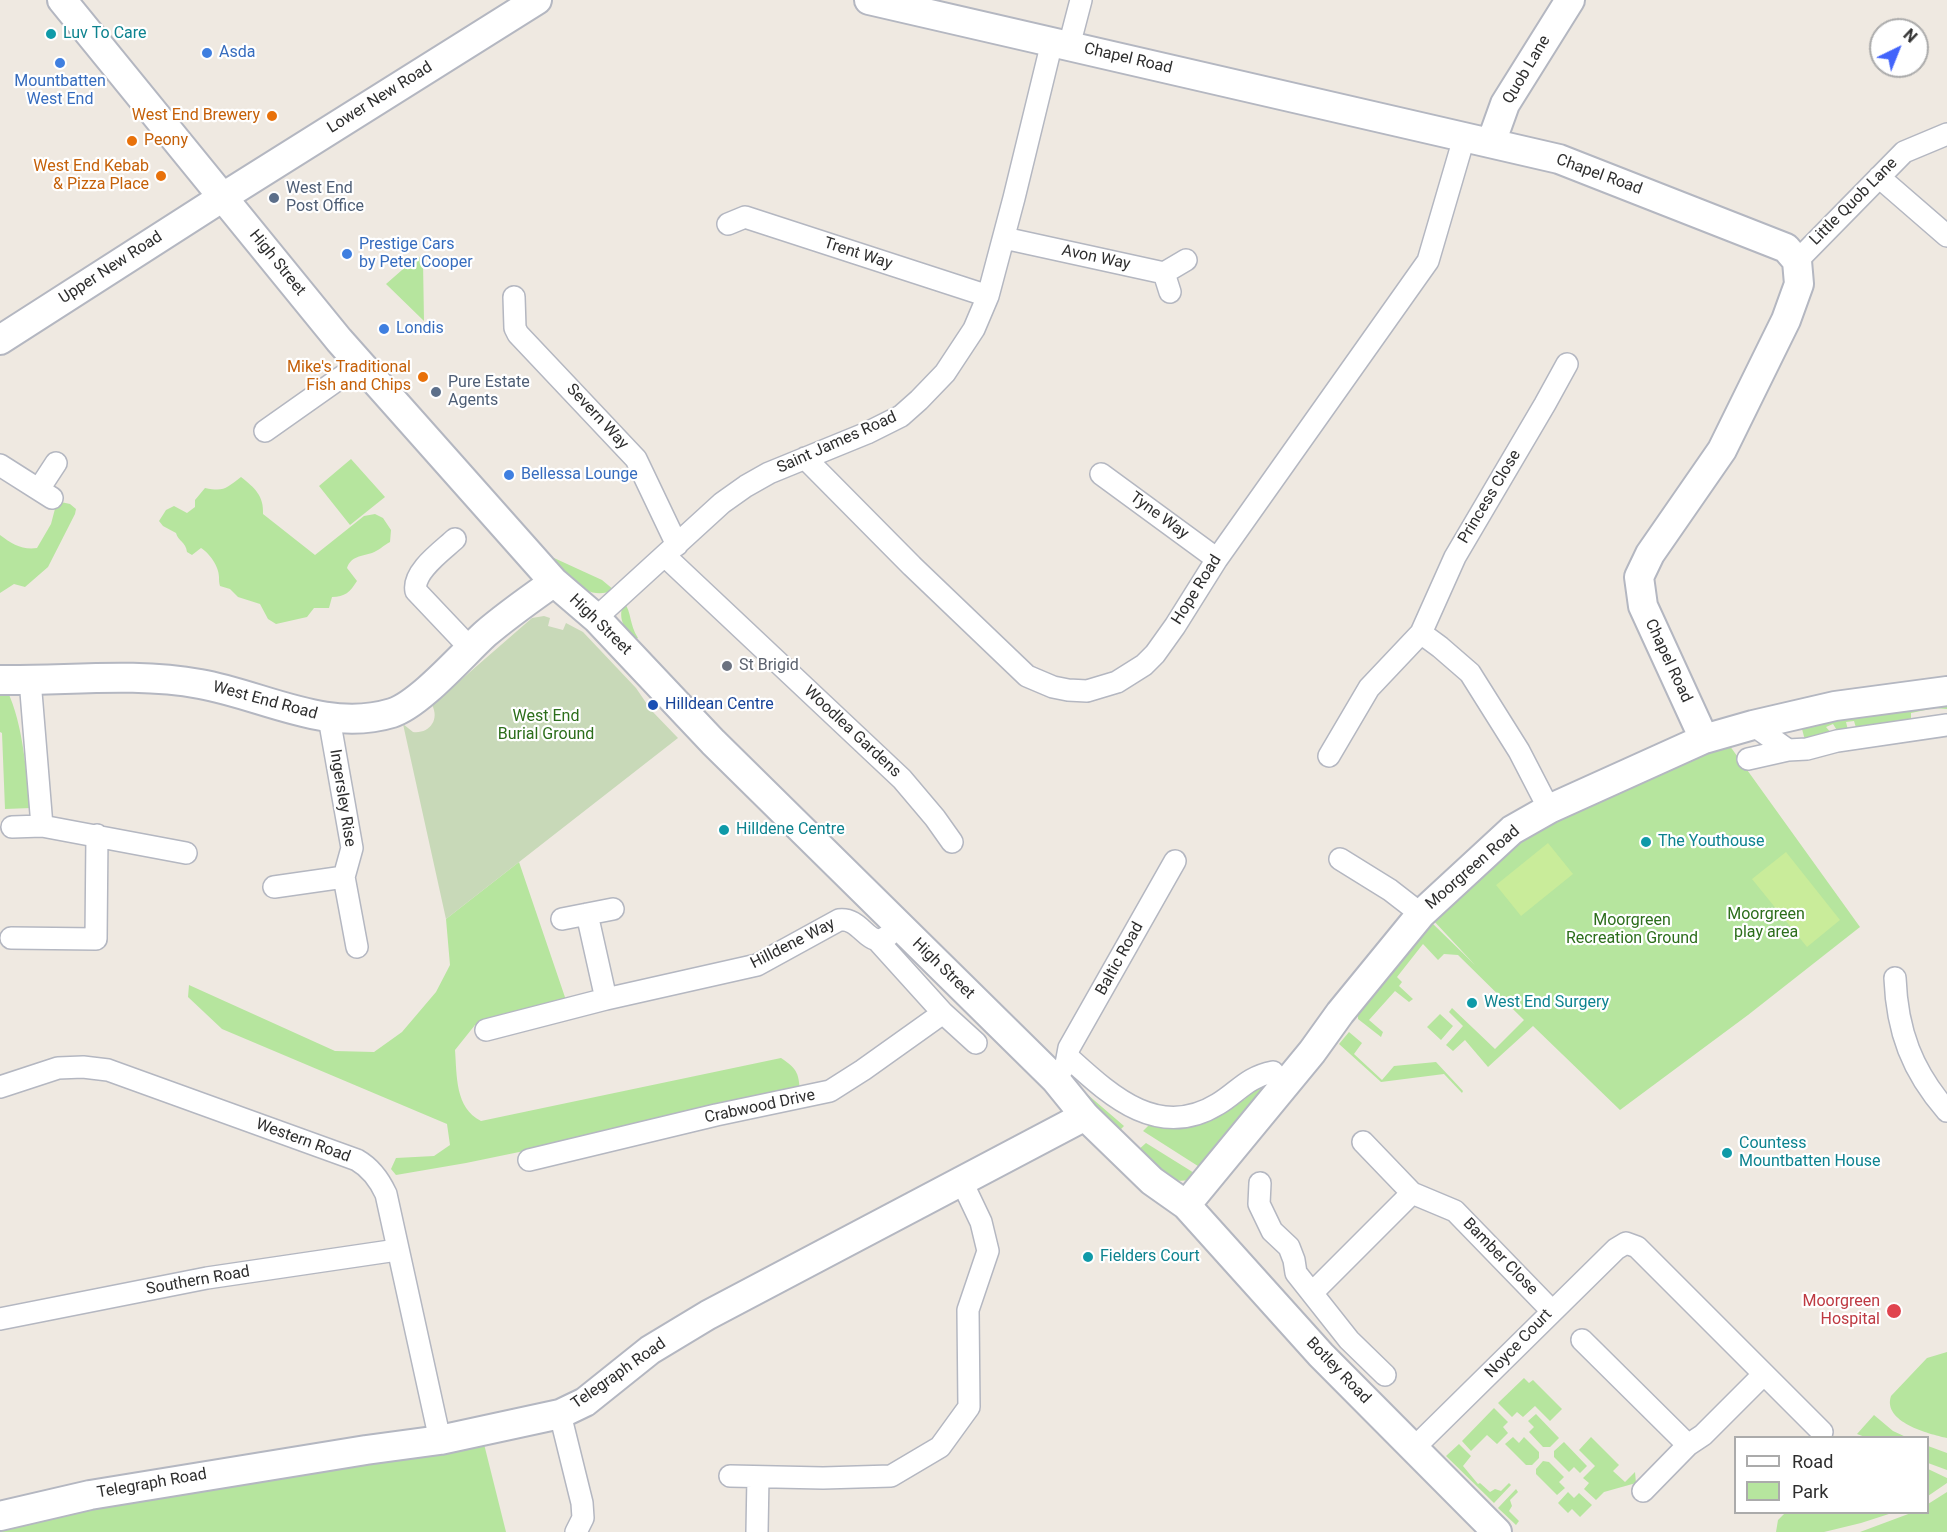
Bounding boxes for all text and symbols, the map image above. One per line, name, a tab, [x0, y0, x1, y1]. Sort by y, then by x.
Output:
north arrow	[1869, 18, 1929, 78]
place label: Luv To Care	[63, 24, 147, 44]
text: N	[1900, 25, 1921, 47]
marker: Luv To Care	[44, 27, 58, 41]
street label: Quob Lane	[1499, 32, 1555, 108]
street label: Chapel Road	[1082, 40, 1174, 78]
place label: Asda	[219, 43, 255, 63]
marker: Asda	[200, 46, 214, 60]
marker: Mountbatten West End	[53, 56, 67, 70]
street label: Lower New Road	[324, 58, 436, 138]
place label: Mountbatten West End	[14, 72, 106, 110]
place label: West End Brewery	[132, 106, 260, 126]
marker: West End Brewery	[265, 109, 279, 123]
place label: Peony	[144, 131, 188, 151]
marker: Peony	[125, 134, 139, 148]
street label: Chapel Road	[1553, 151, 1645, 199]
street label: Little Quob Lane	[1806, 154, 1902, 250]
place label: West End Kebab & Pizza Place	[33, 157, 149, 195]
marker: West End Kebab & Pizza Place	[154, 169, 168, 183]
place label: West End Post Office	[286, 179, 364, 217]
marker: West End Post Office	[267, 191, 281, 205]
street label: High Street	[245, 226, 309, 300]
street label: Upper New Road	[56, 228, 166, 308]
street label: Trent Way	[821, 234, 895, 274]
place label: Prestige Cars by Peter Cooper	[359, 235, 473, 273]
street label: Avon Way	[1060, 241, 1132, 275]
marker: Prestige Cars by Peter Cooper	[340, 247, 354, 261]
place label: Londis	[396, 319, 444, 339]
marker: Londis	[377, 322, 391, 336]
place label: Mike's Traditional Fish and Chips	[287, 358, 411, 396]
marker: Mike's Traditional Fish and Chips	[416, 370, 430, 384]
place label: Pure Estate Agents	[448, 373, 530, 411]
street label: Severn Way	[562, 380, 632, 454]
marker: Pure Estate Agents	[429, 385, 443, 399]
street label: Saint James Road	[774, 408, 900, 478]
street label: Princess Close	[1455, 447, 1525, 547]
place label: Bellessa Lounge	[521, 465, 638, 485]
marker: Bellessa Lounge	[502, 468, 516, 482]
street label: Tyne Way	[1126, 488, 1192, 544]
street label: Hope Road	[1168, 552, 1226, 628]
street label: High Street	[565, 591, 635, 659]
street label: Chapel Road	[1640, 616, 1696, 706]
place label: St Brigid	[739, 656, 799, 676]
marker: St Brigid	[720, 659, 734, 673]
street label: West End Road	[211, 678, 319, 724]
street label: Woodlea Gardens	[799, 682, 905, 782]
place label: Hilldean Centre	[665, 695, 774, 715]
marker: Hilldean Centre	[646, 698, 660, 712]
park label: West End Burial Ground	[498, 707, 594, 745]
street label: Ingersley Rise	[325, 748, 359, 848]
place label: Hilldene Centre	[736, 820, 845, 840]
street label: Moorgreen Road	[1422, 822, 1524, 914]
marker: Hilldene Centre	[717, 823, 731, 837]
place label: The Youthouse	[1658, 832, 1765, 852]
marker: The Youthouse	[1639, 835, 1653, 849]
park label: Moorgreen play area	[1727, 905, 1805, 943]
park label: Moorgreen Recreation Ground	[1566, 911, 1698, 949]
street label: Hilldene Way	[748, 915, 838, 973]
street label: Baltic Road	[1092, 919, 1148, 999]
street label: High Street	[908, 935, 978, 1003]
place label: West End Surgery	[1484, 993, 1609, 1013]
marker: West End Surgery	[1465, 996, 1479, 1010]
street label: Crabwood Drive	[703, 1086, 817, 1128]
street label: Western Road	[253, 1115, 353, 1167]
place label: Countess Mountbatten House	[1739, 1134, 1881, 1172]
marker: Countess Mountbatten House	[1720, 1146, 1734, 1160]
street label: Bamber Close	[1458, 1214, 1542, 1300]
place label: Fielders Court	[1100, 1247, 1200, 1267]
marker: Fielders Court	[1081, 1250, 1095, 1264]
street label: Southern Road	[145, 1262, 251, 1300]
place label: Moorgreen Hospital	[1802, 1292, 1880, 1330]
marker: Moorgreen Hospital	[1885, 1302, 1903, 1320]
street label: Noyce Court	[1481, 1306, 1557, 1382]
street label: Telegraph Road	[568, 1334, 670, 1414]
street label: Botley Road	[1302, 1334, 1374, 1408]
legend	[1734, 1436, 1929, 1514]
text: Road	[1792, 1451, 1833, 1472]
street label: Telegraph Road	[96, 1465, 208, 1503]
text: Park	[1792, 1481, 1828, 1502]

